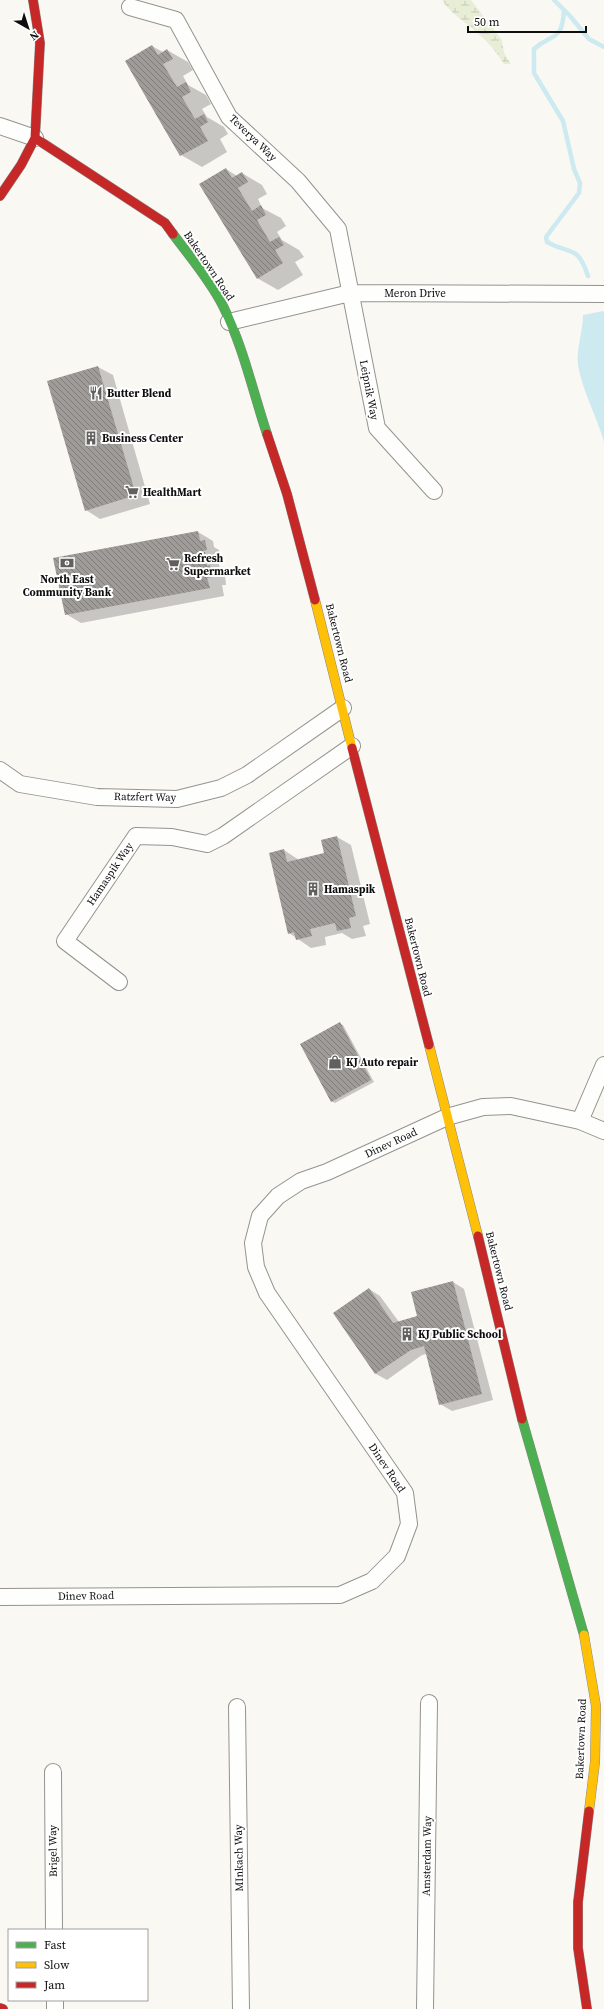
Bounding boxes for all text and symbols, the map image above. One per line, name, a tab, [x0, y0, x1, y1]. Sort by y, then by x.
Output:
north arrow	[8, 8, 48, 48]
scale bar	[468, 8, 586, 34]
text: 50 m	[474, 14, 500, 30]
text: N	[26, 27, 42, 44]
street label: Teverya Way	[226, 111, 281, 165]
street label: Bakertown Road	[180, 228, 238, 304]
street label: Meron Drive	[384, 286, 446, 301]
street label: Leipnik Way	[356, 359, 382, 422]
restaurant icon: Butter Blend	[88, 385, 104, 401]
place label: Butter Blend	[107, 386, 172, 401]
building icon: Business Center	[83, 430, 99, 446]
place label: Business Center	[102, 431, 184, 446]
supermarket icon: HealthMart	[124, 484, 140, 500]
place label: HealthMart	[143, 485, 203, 500]
place label: Refresh Supermarket	[184, 551, 252, 579]
bank icon: North East Community Bank	[59, 555, 75, 571]
supermarket icon: Refresh Supermarket	[165, 556, 181, 572]
place label: North East Community Bank	[23, 572, 112, 600]
street label: Bakertown Road	[322, 602, 356, 685]
street label: Ratzfert Way	[114, 789, 177, 805]
street label: Hamaspik Way	[83, 839, 137, 908]
building icon: Hamaspik	[305, 881, 321, 897]
place label: Hamaspik	[324, 882, 376, 897]
street label: Bakertown Road	[401, 916, 435, 999]
shop icon: KJ Auto repair	[327, 1054, 343, 1070]
place label: KJ Auto repair	[346, 1055, 419, 1070]
street label: Dinev Road	[362, 1124, 420, 1162]
street label: Bakertown Road	[482, 1230, 516, 1313]
building icon: KJ Public School	[399, 1326, 415, 1342]
place label: KJ Public School	[418, 1327, 502, 1342]
street label: Dinev Road	[365, 1440, 409, 1496]
street label: Dinev Road	[58, 1588, 115, 1604]
street label: Bakertown Road	[572, 1698, 590, 1780]
street label: Amsterdam Way	[419, 1815, 435, 1896]
street label: Brigel Way	[45, 1824, 61, 1877]
street label: MInkach Way	[231, 1824, 247, 1892]
legend	[8, 1929, 148, 2001]
text: Fast	[44, 1937, 66, 1953]
text: Slow	[44, 1957, 70, 1973]
text: Jam	[43, 1977, 65, 1993]

